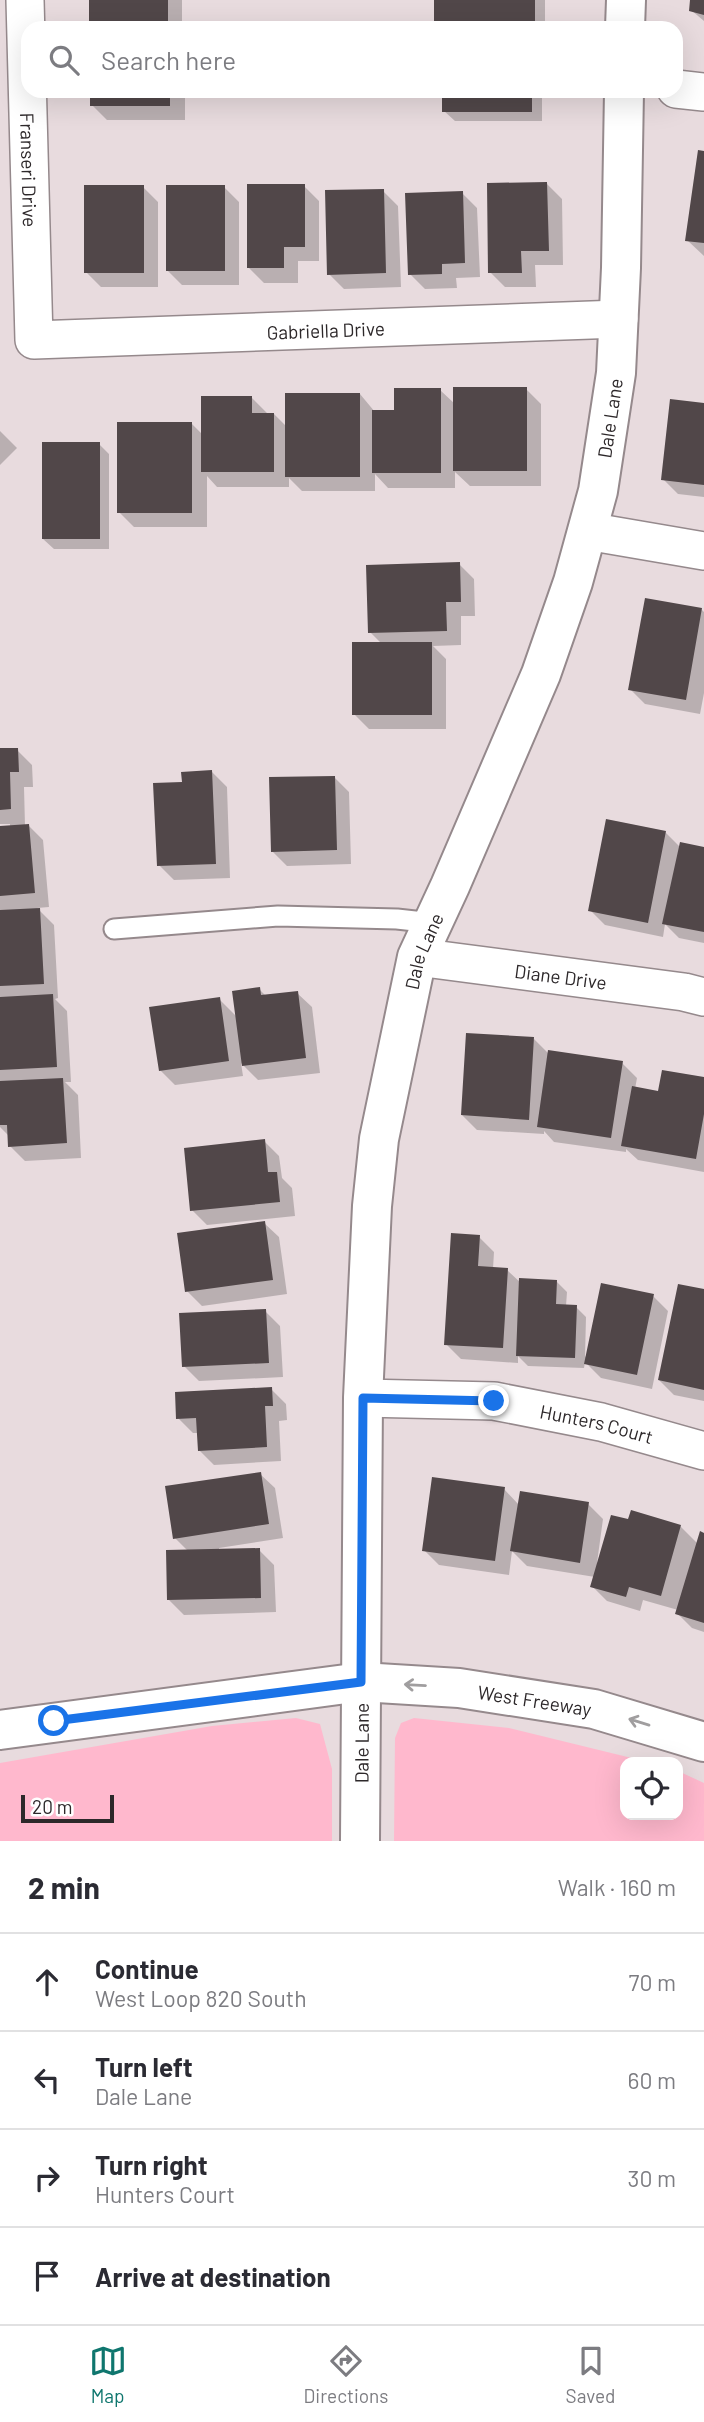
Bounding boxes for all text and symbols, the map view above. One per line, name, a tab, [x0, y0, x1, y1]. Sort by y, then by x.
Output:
search box	[21, 21, 683, 98]
icon: search	[45, 41, 83, 79]
text: Search here	[101, 44, 236, 75]
street label: Franseri Drive	[16, 112, 43, 228]
street label: Gabriella Drive	[266, 316, 385, 343]
street label: Dale Lane	[592, 377, 627, 460]
street label: Dale Lane	[399, 909, 448, 991]
street label: Diane Drive	[513, 958, 608, 993]
route end	[478, 1385, 509, 1416]
street label: Hunters Court	[538, 1399, 656, 1448]
one-way arrow	[404, 1679, 427, 1692]
street label: West Freeway	[476, 1680, 593, 1720]
street label: Dale Lane	[349, 1703, 372, 1783]
route start	[38, 1705, 69, 1736]
one-way arrow	[628, 1715, 650, 1728]
map controls	[620, 1757, 683, 1820]
button: locate	[620, 1757, 683, 1820]
scale bar	[21, 1792, 114, 1824]
text: 20 m	[32, 1795, 72, 1818]
text: 2 min	[28, 1869, 100, 1905]
text: Walk · 160 m	[558, 1873, 676, 1901]
text: Continue	[95, 1953, 199, 1984]
icon: ahead	[28, 1963, 66, 2001]
text: 70 m	[629, 1968, 676, 1996]
text: West Loop 820 South	[95, 1984, 307, 2012]
text: Turn left	[95, 2051, 193, 2082]
icon: left	[28, 2061, 66, 2099]
text: 60 m	[628, 2066, 676, 2094]
text: Dale Lane	[95, 2082, 192, 2110]
text: Turn right	[95, 2149, 208, 2180]
icon: right	[28, 2159, 66, 2197]
text: 30 m	[628, 2164, 676, 2192]
text: Hunters Court	[95, 2180, 235, 2208]
icon: arrive	[28, 2257, 66, 2295]
text: Arrive at destination	[95, 2261, 331, 2292]
tab: Map	[89, 2342, 127, 2407]
tab: Directions	[304, 2342, 389, 2407]
tab: Saved	[566, 2342, 615, 2407]

